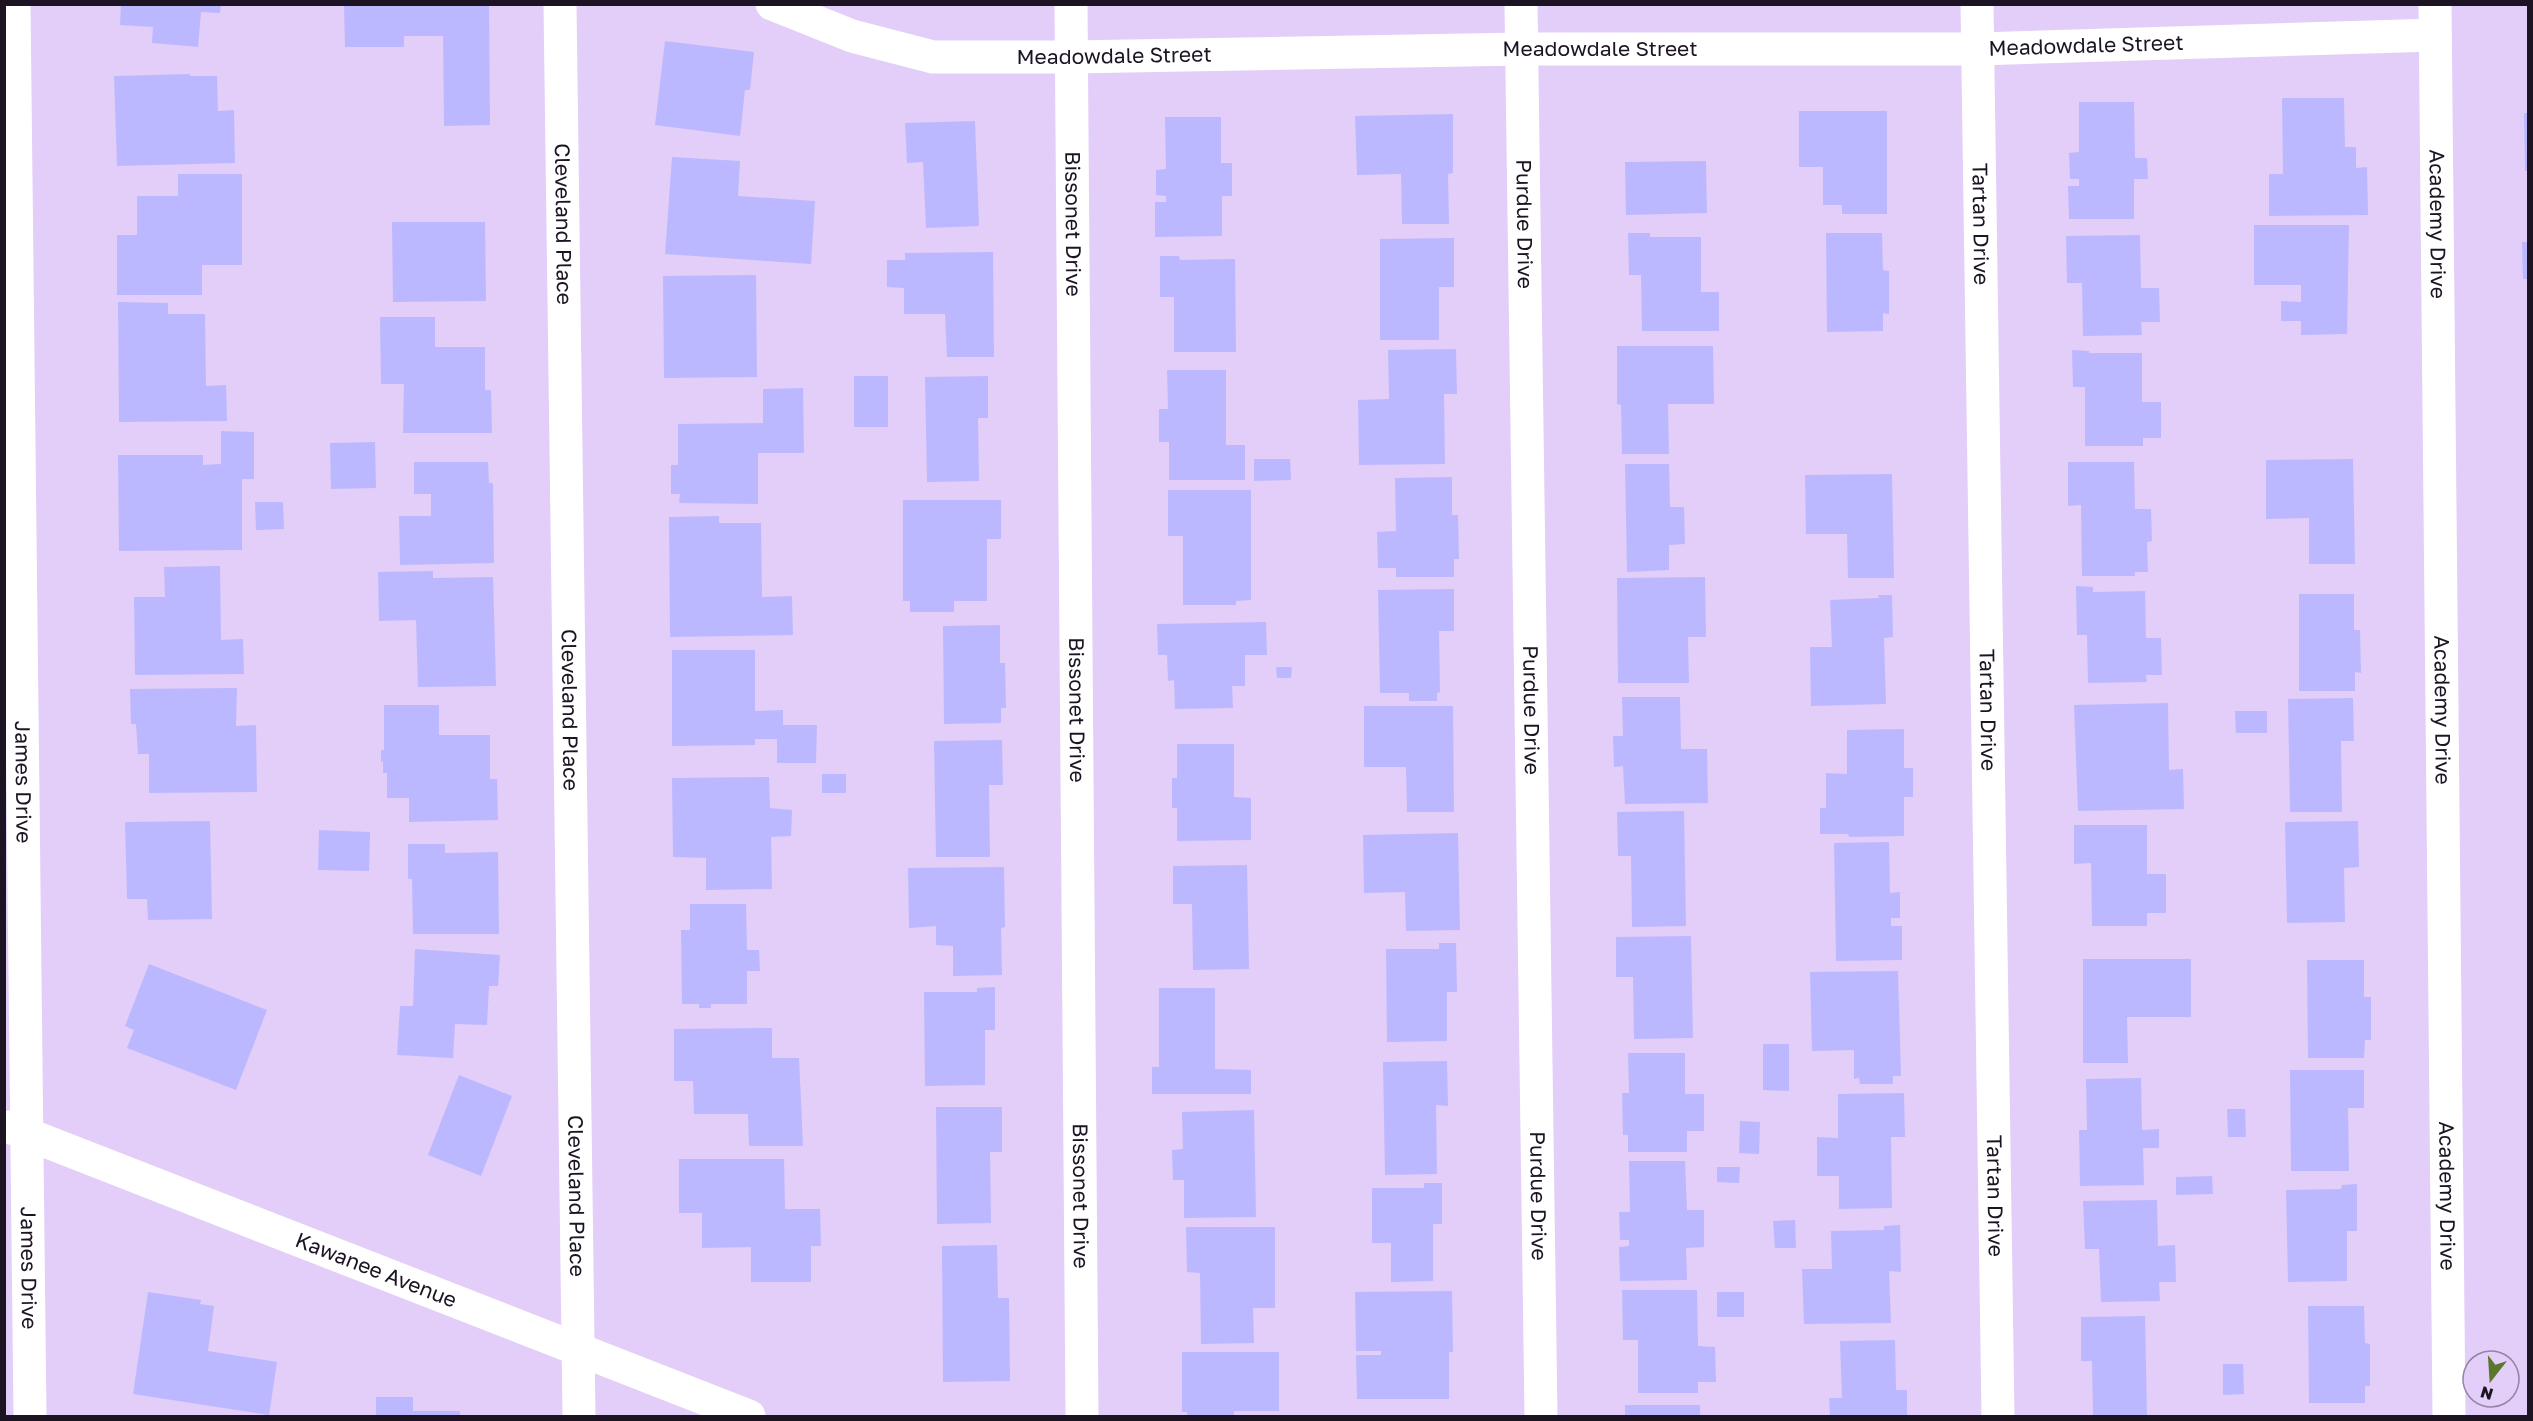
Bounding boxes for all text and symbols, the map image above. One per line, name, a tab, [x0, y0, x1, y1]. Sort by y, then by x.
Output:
street label: Meadowdale Street	[1988, 29, 2184, 61]
street label: Meadowdale Street	[1502, 35, 1698, 61]
street label: Meadowdale Street	[1017, 41, 1212, 69]
street label: Cleveland Place	[550, 143, 578, 305]
street label: Academy Drive	[2424, 149, 2452, 299]
street label: Bissonet Drive	[1060, 151, 1087, 297]
street label: Purdue Drive	[1511, 159, 1539, 289]
street label: Tartan Drive	[1967, 163, 1995, 285]
street label: Cleveland Place	[556, 629, 585, 791]
street label: Academy Drive	[2429, 635, 2457, 785]
street label: Bissonet Drive	[1064, 637, 1091, 783]
street label: Purdue Drive	[1518, 645, 1546, 775]
street label: Tartan Drive	[1975, 649, 2002, 771]
street label: James Drive	[10, 720, 38, 843]
street label: Cleveland Place	[563, 1115, 591, 1277]
street label: Academy Drive	[2434, 1121, 2462, 1271]
street label: Bissonet Drive	[1068, 1123, 1095, 1269]
street label: Purdue Drive	[1525, 1131, 1553, 1261]
street label: Tartan Drive	[1982, 1135, 2010, 1257]
street label: James Drive	[16, 1206, 43, 1329]
street label: Kawanee Avenue	[292, 1226, 461, 1313]
north arrow	[2461, 1349, 2521, 1409]
text: N	[2478, 1382, 2495, 1405]

